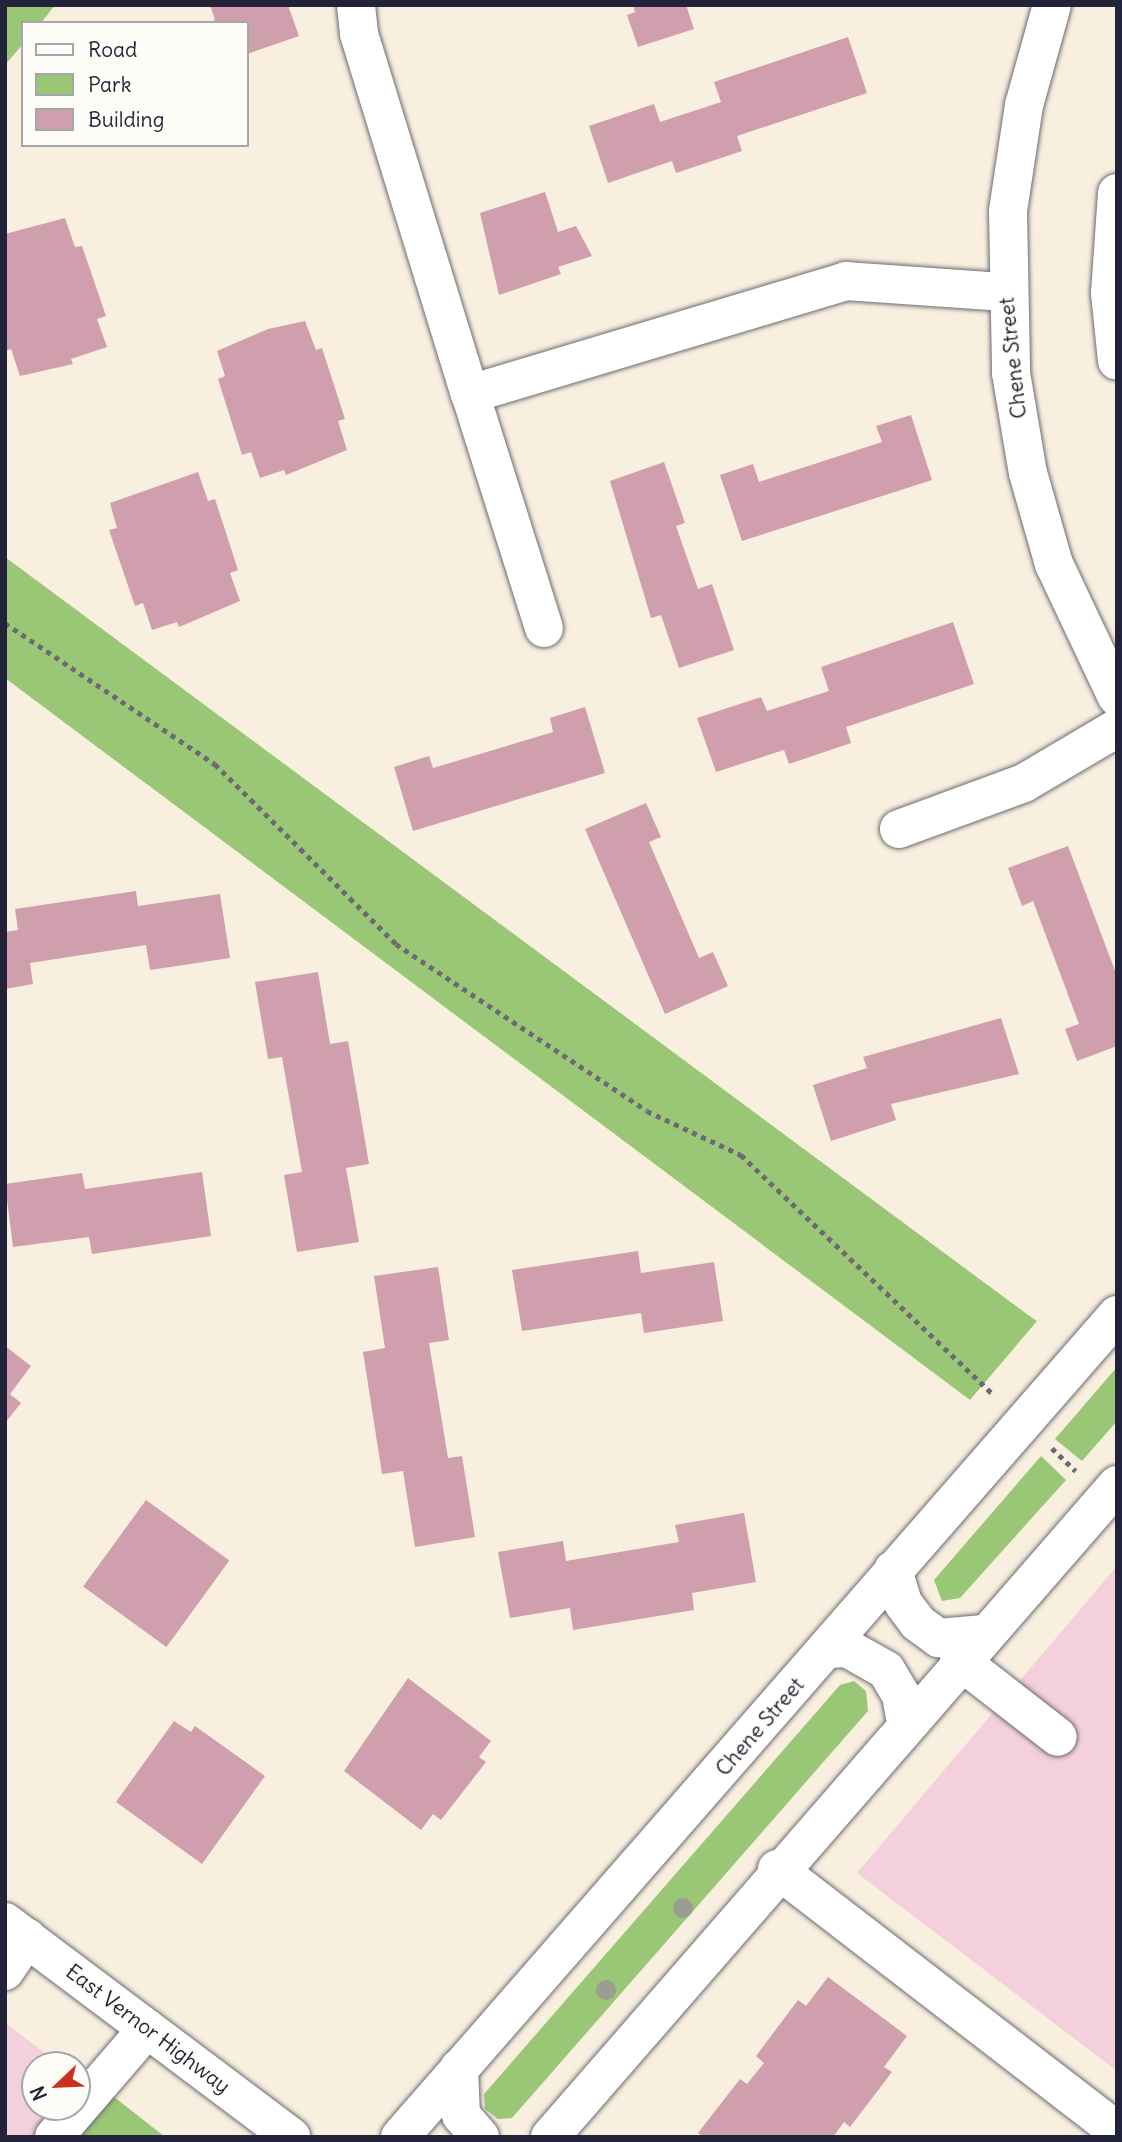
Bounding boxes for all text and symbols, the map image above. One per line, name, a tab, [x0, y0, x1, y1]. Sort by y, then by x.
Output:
legend	[21, 21, 248, 147]
text: Road	[88, 36, 137, 63]
text: Park	[88, 71, 131, 98]
text: Building	[88, 106, 164, 133]
street label: Chene Street	[994, 296, 1032, 420]
street label: Chene Street	[711, 1673, 809, 1781]
street label: East Vernor Highway	[61, 1959, 235, 2099]
north arrow	[21, 2051, 91, 2121]
text: N	[25, 2083, 52, 2104]

